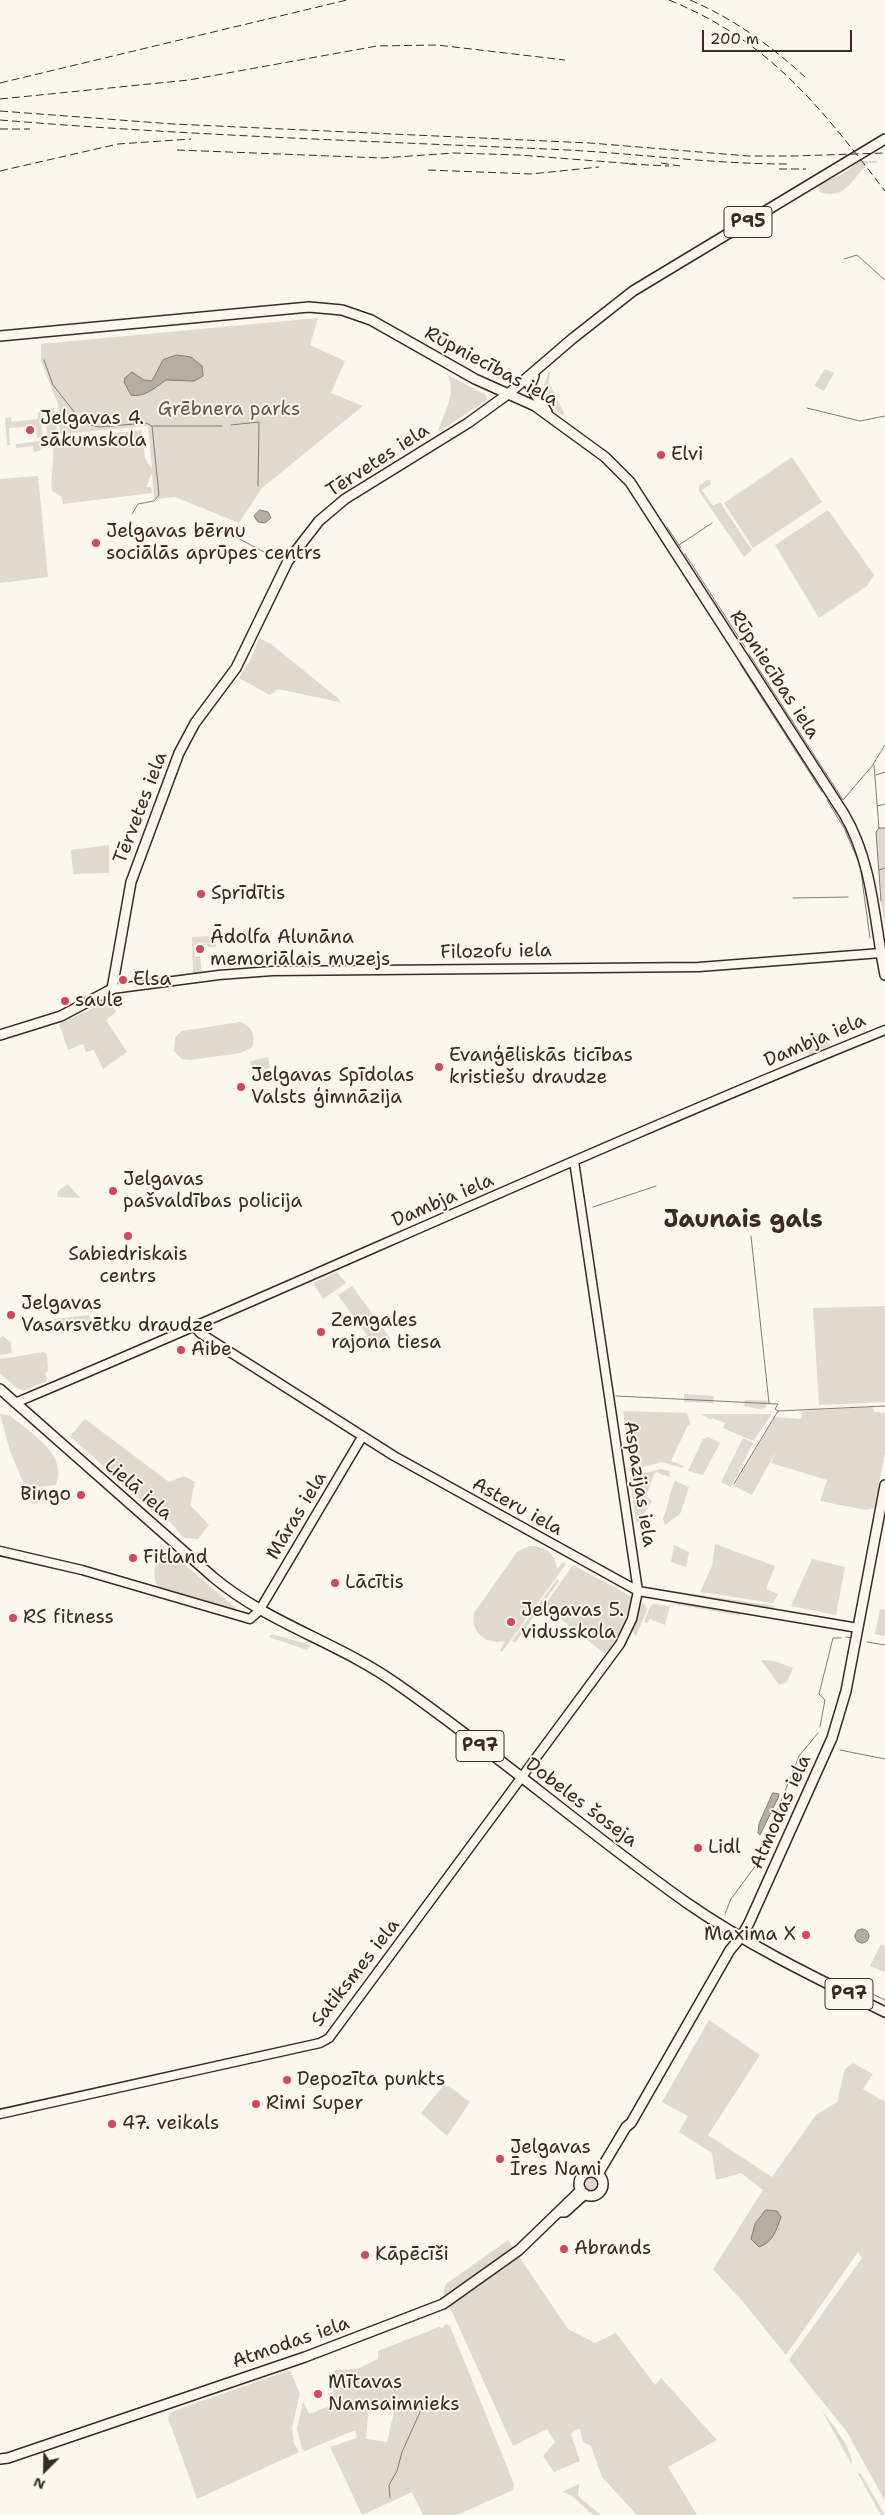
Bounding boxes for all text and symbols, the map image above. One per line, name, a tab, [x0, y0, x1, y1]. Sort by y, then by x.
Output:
scale bar	[705, 20, 855, 52]
text: 200 m	[710, 29, 759, 49]
road number: P95	[724, 206, 772, 238]
street label: Rūpniecības iela	[420, 322, 562, 412]
park label: Grēbnera parks	[158, 399, 300, 421]
place label: Jelgavas 4. sākumskola	[40, 408, 146, 452]
street label: Tērvetes iela	[322, 419, 434, 503]
marker: Jelgavas 4. sākumskola	[24, 424, 36, 436]
place label: Elvi	[671, 444, 703, 466]
marker: Elvi	[655, 449, 667, 461]
place label: Jelgavas bērnu sociālās aprūpes centrs	[106, 521, 321, 565]
marker: Jelgavas bērnu sociālās aprūpes centrs	[90, 537, 102, 549]
street label: Rūpniecības iela	[724, 607, 824, 743]
street label: Tērvetes iela	[109, 749, 173, 867]
place label: Sprīdītis	[211, 883, 285, 905]
marker: Sprīdītis	[195, 888, 207, 900]
place label: Ādolfa Alunāna memoriālais muzejs	[210, 927, 390, 971]
street label: Filozofu iela	[440, 940, 552, 964]
marker: Ādolfa Alunāna memoriālais muzejs	[194, 943, 206, 955]
place label: Elsa	[133, 969, 171, 991]
marker: Elsa	[117, 974, 129, 986]
place label: saule	[75, 990, 123, 1012]
marker: saule	[59, 995, 71, 1007]
street label: Dambja iela	[761, 1009, 869, 1073]
place label: Evanģēliskās ticības kristiešu draudze	[449, 1045, 633, 1089]
marker: Evanģēliskās ticības kristiešu draudze	[433, 1061, 445, 1073]
place label: Jelgavas Spīdolas Valsts ģimnāzija	[251, 1065, 414, 1109]
marker: Jelgavas Spīdolas Valsts ģimnāzija	[235, 1081, 247, 1093]
place label: Jelgavas pašvaldības policija	[123, 1169, 302, 1213]
street label: Dambja iela	[389, 1169, 497, 1233]
marker: Jelgavas pašvaldības policija	[107, 1185, 119, 1197]
district label: Jaunais gals	[663, 1207, 823, 1235]
marker: Sabiedriskais centrs	[122, 1230, 134, 1242]
place label: Sabiedriskais centrs	[68, 1244, 188, 1288]
place label: Jelgavas Vasarsvētku draudze	[21, 1293, 213, 1337]
marker: Jelgavas Vasarsvētku draudze	[5, 1309, 17, 1321]
place label: Zemgales rajona tiesa	[331, 1310, 441, 1354]
marker: Zemgales rajona tiesa	[315, 1326, 327, 1338]
place label: Aibe	[191, 1339, 232, 1361]
marker: Aibe	[175, 1344, 187, 1356]
street label: Aspazijas iela	[618, 1419, 660, 1549]
street label: Lielā iela	[99, 1454, 177, 1526]
street label: Māras iela	[262, 1468, 332, 1564]
street label: Asteru iela	[468, 1473, 566, 1541]
place label: Bingo	[20, 1484, 71, 1506]
marker: Bingo	[75, 1489, 87, 1501]
place label: Fitland	[143, 1547, 208, 1569]
marker: Fitland	[127, 1552, 139, 1564]
place label: Lācītis	[345, 1572, 404, 1594]
marker: Lācītis	[329, 1577, 341, 1589]
place label: Jelgavas 5. vidusskola	[521, 1600, 624, 1644]
place label: RS fitness	[23, 1607, 114, 1629]
marker: RS fitness	[7, 1612, 19, 1624]
marker: Jelgavas 5. vidusskola	[505, 1616, 517, 1628]
road number: P97	[456, 1730, 504, 1762]
street label: Atmodas iela	[746, 1751, 816, 1873]
street label: Dobeles šoseja	[521, 1754, 641, 1852]
place label: Lidl	[708, 1837, 741, 1859]
marker: Lidl	[692, 1842, 704, 1854]
street label: Satiksmes iela	[307, 1915, 405, 2031]
place label: Maxima X	[704, 1924, 796, 1946]
marker: Maxima X	[800, 1929, 812, 1941]
road number: P97	[825, 1978, 873, 2010]
place label: Depozīta punkts	[297, 2069, 445, 2091]
marker: Depozīta punkts	[281, 2074, 293, 2086]
place label: Rimi Super	[266, 2093, 363, 2115]
marker: Rimi Super	[250, 2098, 262, 2110]
place label: 47. veikals	[122, 2113, 219, 2135]
marker: 47. veikals	[106, 2118, 118, 2130]
place label: Jelgavas Īres Nami	[510, 2137, 602, 2181]
marker: Jelgavas Īres Nami	[494, 2153, 506, 2165]
place label: Abrands	[574, 2238, 651, 2260]
marker: Abrands	[558, 2243, 570, 2255]
place label: Kāpēcīši	[375, 2244, 449, 2266]
marker: Kāpēcīši	[359, 2249, 371, 2261]
street label: Atmodas iela	[229, 2312, 353, 2374]
place label: Mītavas Namsaimnieks	[328, 2372, 460, 2416]
marker: Mītavas Namsaimnieks	[312, 2388, 324, 2400]
north arrow	[20, 2445, 70, 2495]
text: N	[31, 2473, 48, 2494]

